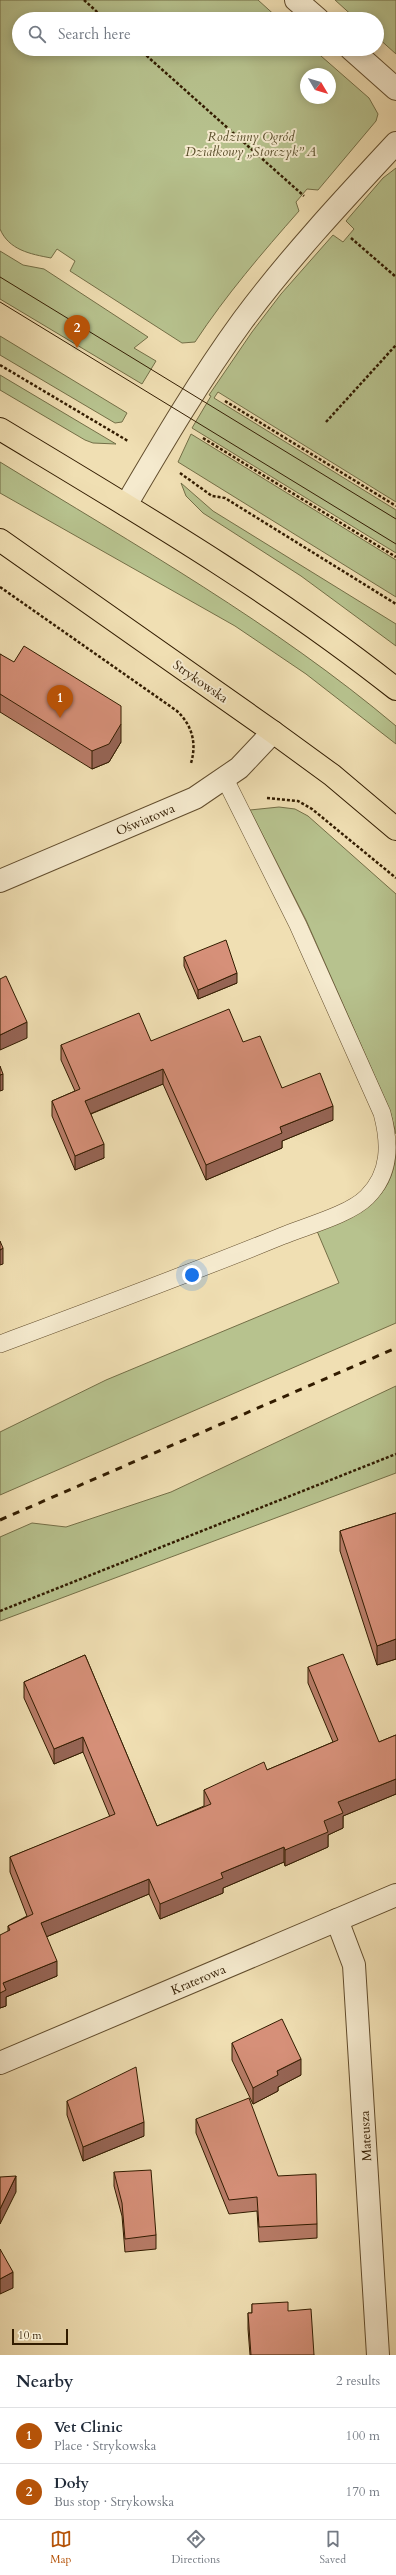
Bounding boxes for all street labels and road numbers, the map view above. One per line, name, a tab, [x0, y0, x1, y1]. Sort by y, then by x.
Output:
street label: Strykowska	[169, 656, 232, 708]
street label: Oświatowa	[113, 799, 178, 840]
street label: Kraterowa	[168, 1960, 229, 2000]
street label: Mateusza	[356, 2110, 376, 2162]

